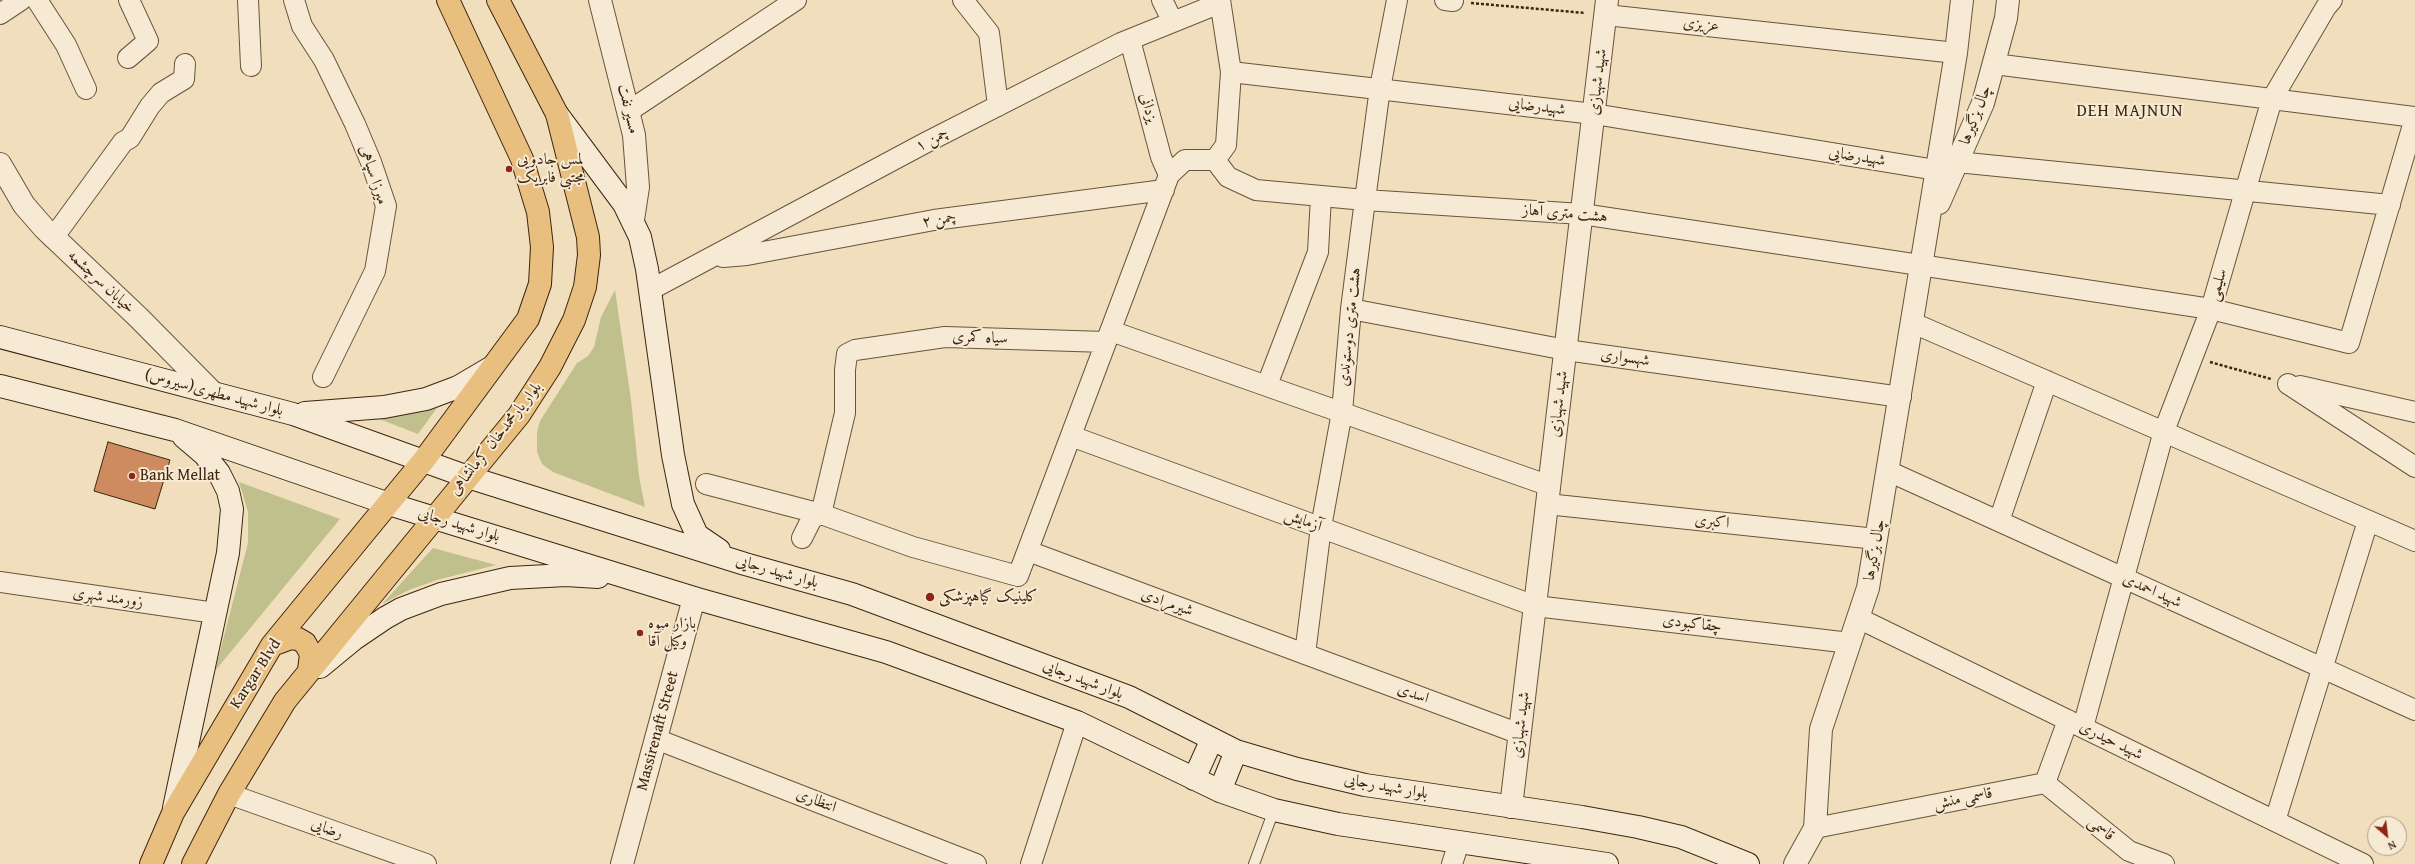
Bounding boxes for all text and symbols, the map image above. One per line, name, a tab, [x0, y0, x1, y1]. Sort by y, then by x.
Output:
street label: عزیزی	[1682, 14, 1720, 36]
street label: شهید شهبازی	[1584, 48, 1612, 116]
street label: مسیر نفت	[613, 82, 643, 136]
street label: چال بزگیرها	[1956, 83, 1996, 147]
street label: یزدانی	[1135, 91, 1161, 125]
street label: شهیدرضایی	[1507, 94, 1567, 120]
district label: DEH MAJNUN	[2077, 102, 2183, 122]
street label: چمن ۱	[912, 124, 952, 156]
street label: میرزا سپاهی	[354, 143, 392, 207]
street label: شهیدرضایی	[1827, 143, 1887, 171]
place label: لمس جادویی مجتبی فابریک	[517, 150, 585, 188]
marker: لمس جادویی مجتبی فابریک	[504, 164, 514, 174]
street label: هشت متری آهاز	[1522, 201, 1608, 227]
street label: چمن ۲	[921, 208, 957, 232]
street label: خیابان سرچشمه	[63, 246, 139, 318]
street label: هشت متری دوستوندی	[1334, 267, 1366, 387]
street label: سلیمی	[2204, 267, 2232, 303]
street label: سیاه کمری	[952, 327, 1008, 349]
street label: شهسواری	[1599, 345, 1651, 371]
street label: بلوار شهید مطهری(سیروس)	[143, 365, 285, 421]
street label: شهید شهبازی	[1545, 370, 1573, 438]
street label: بلوار یارمحمدخان کرمانشاهی	[446, 378, 546, 500]
place label: Bank Mellat	[140, 466, 220, 486]
marker: Bank Mellat	[127, 471, 137, 481]
street label: بلوار شهید رجایی	[416, 503, 502, 547]
street label: آزمایش	[1282, 505, 1324, 537]
street label: اکبری	[1694, 511, 1730, 533]
street label: چال بزگیرها	[1860, 518, 1890, 582]
street label: بلوار شهید رجایی	[734, 551, 820, 593]
street label: شهید احمدی	[2119, 569, 2185, 613]
street label: زورمند شهری	[72, 584, 144, 612]
street label: شیرمرادی	[1138, 585, 1196, 621]
place label: کلینیک گیاهپزشکی	[939, 587, 1038, 607]
marker: کلینیک گیاهپزشکی	[924, 591, 936, 603]
street label: چقاکبودی	[1661, 611, 1723, 637]
place label: بازار میوه وکیل آقا	[648, 614, 696, 652]
marker: بازار میوه وکیل آقا	[635, 628, 645, 638]
street label: Kargar Blvd	[226, 636, 286, 712]
street label: بلوار شهید رجایی	[1040, 656, 1126, 704]
street label: Massirenaft Street	[633, 669, 683, 793]
street label: اسدی	[1395, 679, 1431, 709]
street label: شهید شهبازی	[1507, 691, 1535, 759]
street label: شهید حیدری	[2076, 717, 2146, 765]
street label: بلوار شهید رجایی	[1343, 770, 1429, 804]
street label: قاسمی منش	[1932, 784, 1994, 814]
street label: انتظاری	[793, 785, 839, 817]
street label: قاسمی	[2084, 812, 2118, 846]
street label: رضایی	[308, 814, 346, 844]
north arrow	[2367, 816, 2407, 856]
text: N	[2385, 837, 2399, 854]

